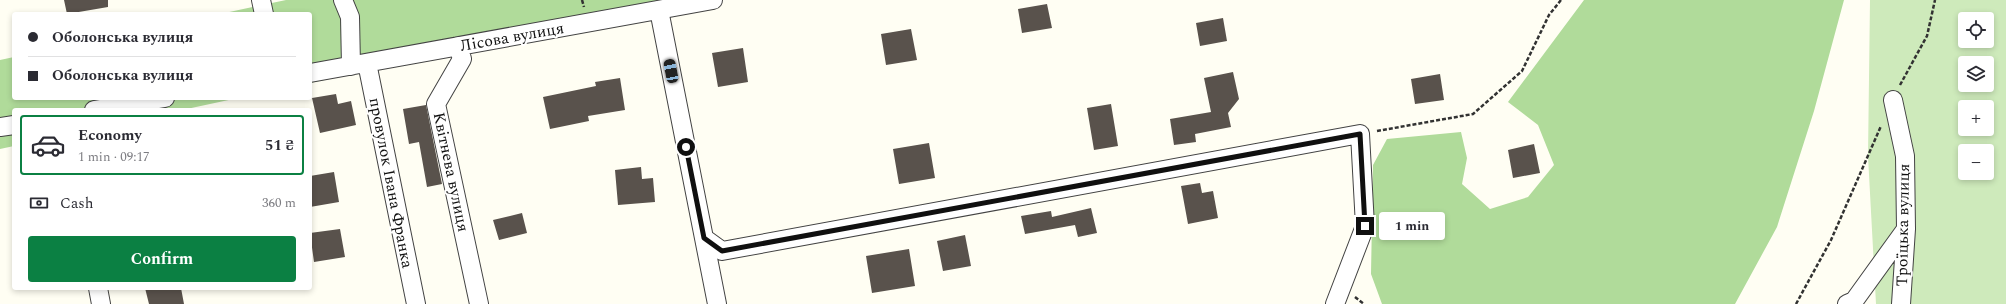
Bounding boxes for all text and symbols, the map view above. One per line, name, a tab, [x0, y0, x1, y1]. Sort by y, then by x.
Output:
map controls	[1958, 12, 1994, 180]
button: locate	[1958, 12, 1994, 48]
street label: Лісова вулиця	[458, 16, 566, 58]
text: Оболонська вулиця	[52, 26, 193, 49]
button: layers	[1958, 56, 1994, 92]
car	[663, 58, 679, 84]
text: Оболонська вулиця	[52, 64, 193, 87]
street label: провулок Івана Франка	[363, 96, 419, 271]
button: +	[1958, 100, 1994, 136]
street label: Квітнева вулиця	[427, 110, 475, 234]
text: Economy	[78, 124, 142, 147]
icon: car	[30, 127, 66, 163]
text: 51 ₴	[265, 134, 294, 157]
route start	[677, 138, 695, 156]
button: −	[1958, 144, 1994, 180]
text: 1 min · 09:17	[78, 147, 150, 167]
street label: Троїцька вулиця	[1890, 163, 1916, 287]
icon: cash	[28, 192, 50, 214]
text: Cash	[60, 192, 93, 215]
text: 360 m	[262, 193, 296, 213]
callout: 1 min	[1379, 212, 1445, 240]
text: 1 min	[1395, 216, 1429, 236]
route end	[1356, 217, 1374, 235]
button: Confirm	[28, 236, 296, 282]

